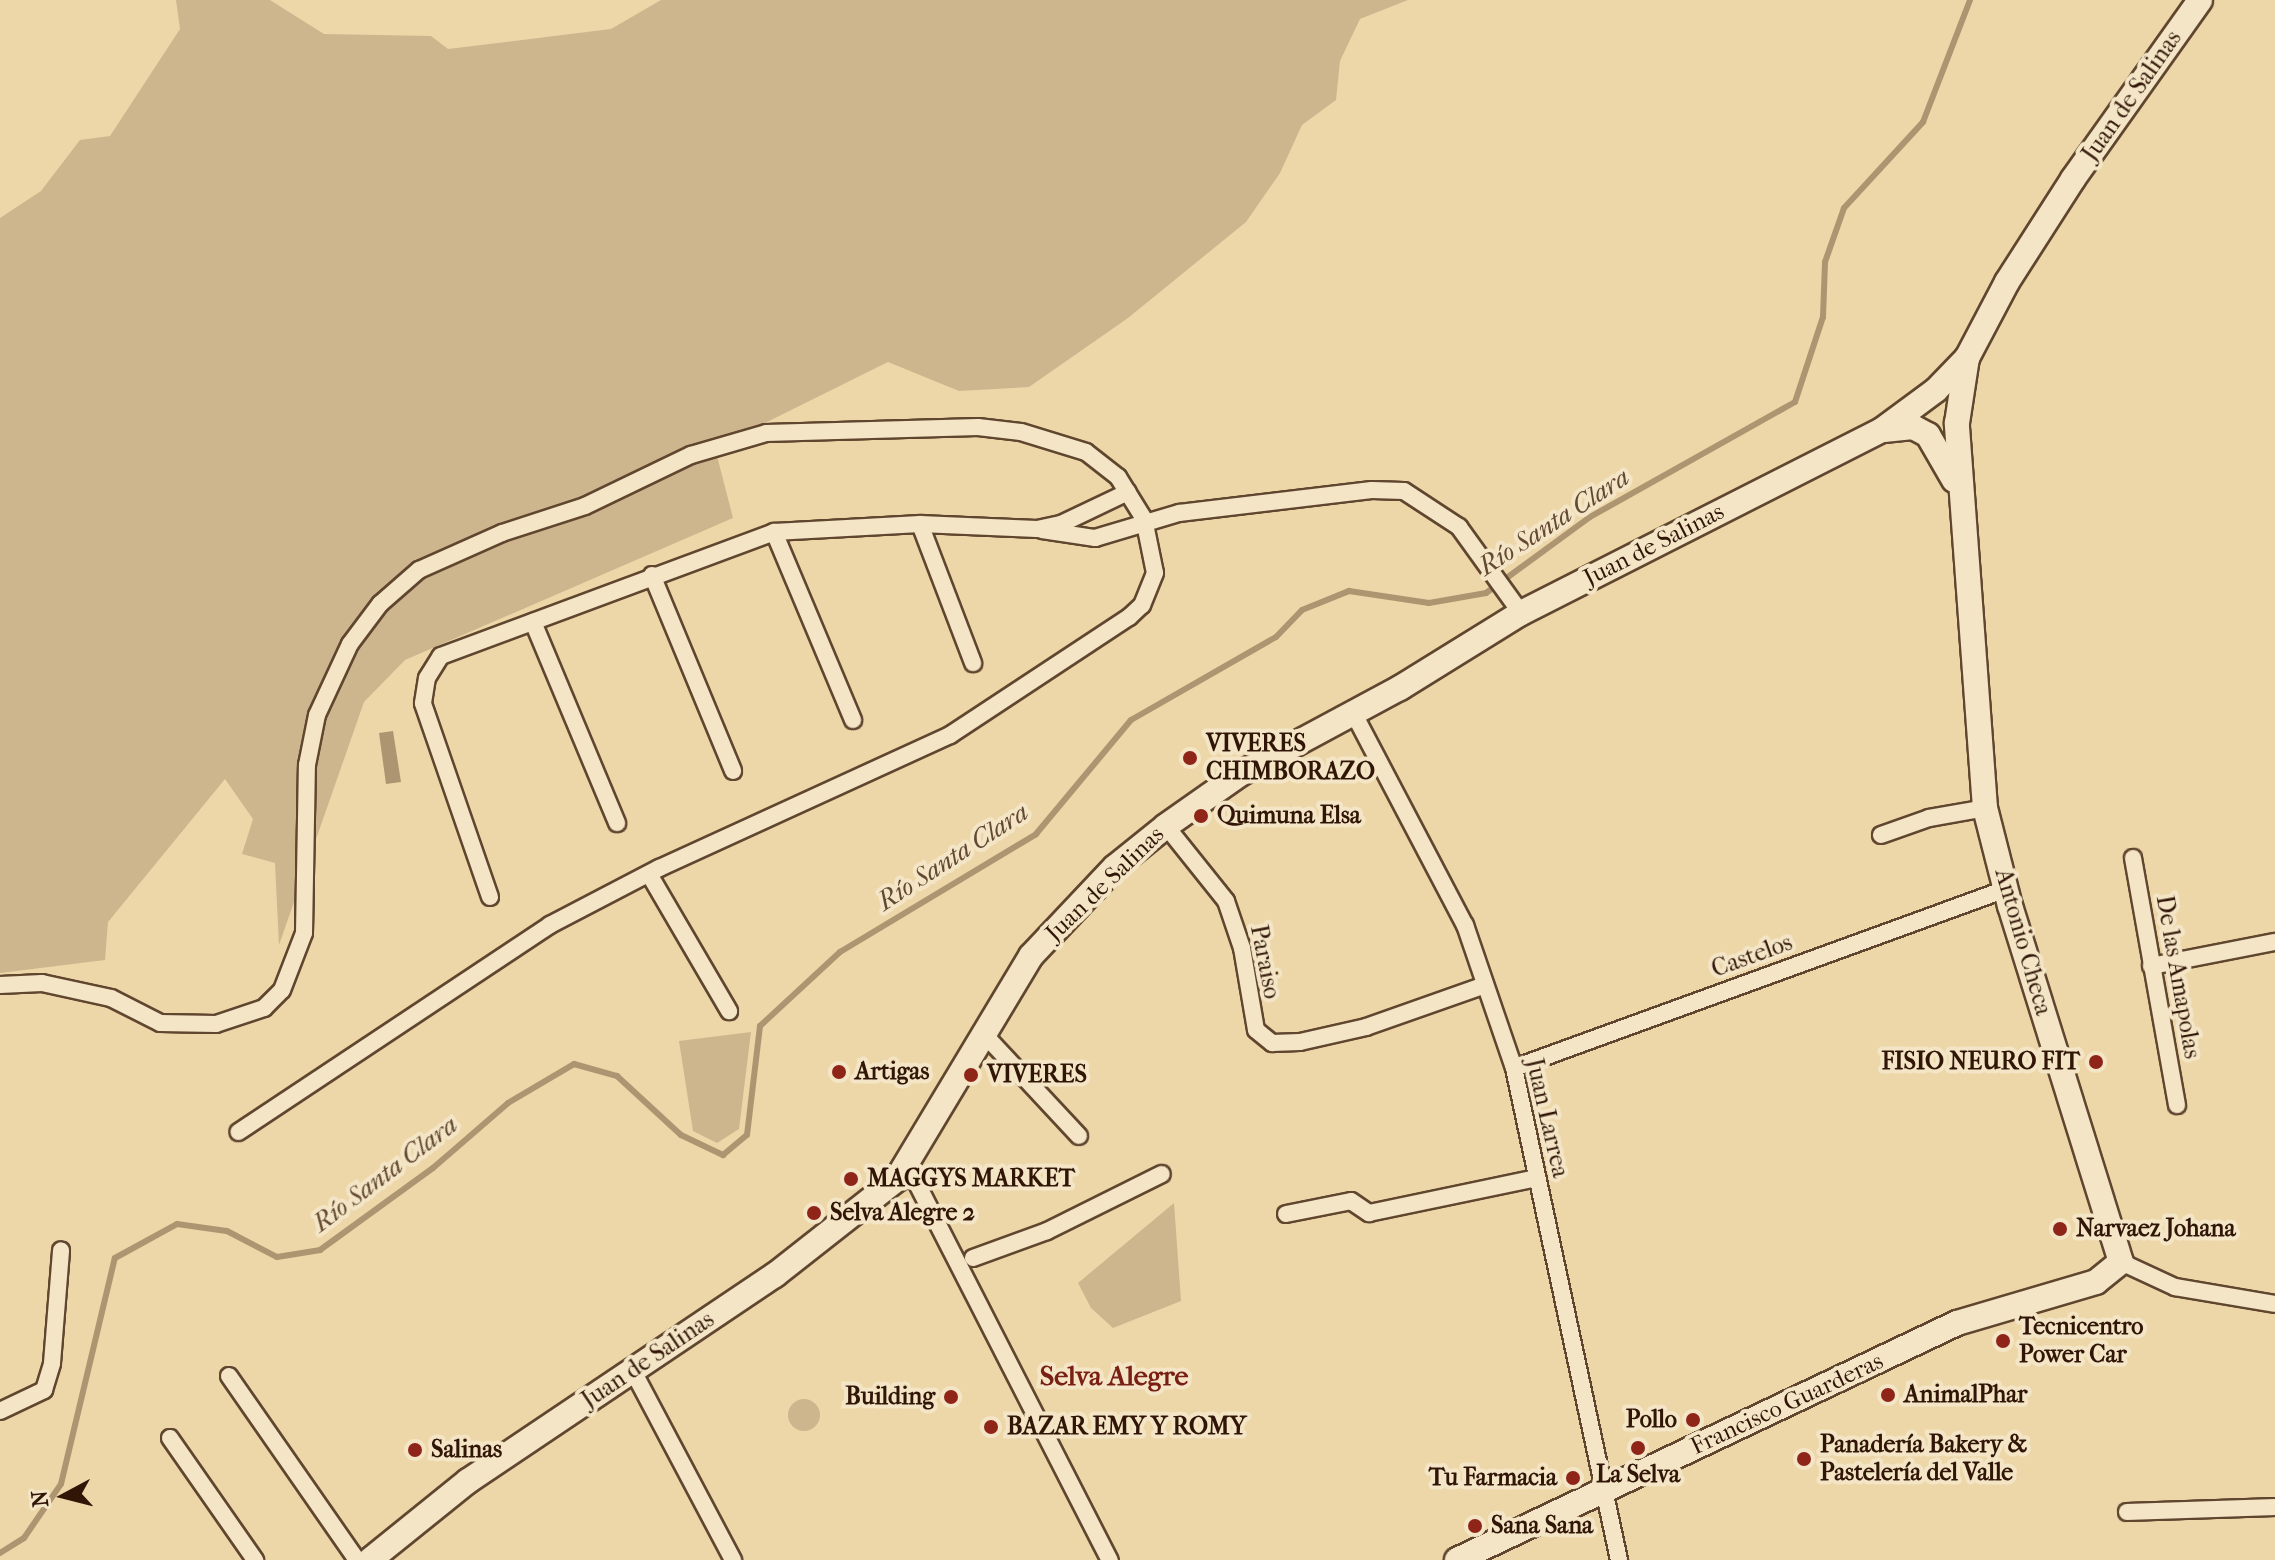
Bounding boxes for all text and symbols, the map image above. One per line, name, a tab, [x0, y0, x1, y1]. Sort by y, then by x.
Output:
street label: Juan de Salinas	[2076, 25, 2188, 167]
water label: Río Santa Clara	[1473, 462, 1635, 582]
street label: Juan de Salinas	[1579, 497, 1729, 593]
place label: VIVERES CHIMBORAZO	[1206, 730, 1375, 786]
marker: VIVERES CHIMBORAZO	[1181, 749, 1199, 767]
water label: Río Santa Clara	[872, 797, 1034, 917]
place label: Quimuna Elsa	[1217, 802, 1361, 830]
marker: Quimuna Elsa	[1192, 807, 1210, 825]
street label: Juan de Salinas	[1040, 820, 1170, 948]
street label: Antonio Checa	[1988, 865, 2058, 1019]
street label: De las Amapolas	[2149, 893, 2207, 1061]
street label: Paraiso	[1244, 923, 1286, 1001]
street label: Castelos	[1708, 928, 1796, 984]
place label: FISIO NEURO FIT	[1881, 1048, 2080, 1076]
marker: FISIO NEURO FIT	[2087, 1053, 2105, 1071]
street label: Juan Larrea	[1519, 1056, 1575, 1180]
place label: Artigas	[855, 1058, 929, 1086]
place label: VIVERES	[987, 1061, 1087, 1089]
marker: Artigas	[830, 1063, 848, 1081]
marker: VIVERES	[962, 1066, 980, 1084]
water label: Río Santa Clara	[306, 1109, 464, 1239]
place label: MAGGYS MARKET	[867, 1165, 1075, 1193]
marker: MAGGYS MARKET	[842, 1170, 860, 1188]
place label: Selva Alegre 2	[830, 1199, 975, 1227]
marker: Selva Alegre 2	[805, 1204, 823, 1222]
place label: Narvaez Johana	[2076, 1215, 2236, 1243]
marker: Narvaez Johana	[2051, 1220, 2069, 1238]
street label: Juan de Salinas	[576, 1305, 720, 1415]
place label: Tecnicentro Power Car	[2019, 1313, 2144, 1369]
marker: Tecnicentro Power Car	[1994, 1332, 2012, 1350]
street label: Francisco Guarderas	[1686, 1347, 1888, 1461]
district label: Selva Alegre	[1040, 1359, 1188, 1393]
place label: AnimalPhar	[1904, 1381, 2028, 1409]
place label: Building	[845, 1383, 935, 1411]
marker: AnimalPhar	[1879, 1386, 1897, 1404]
marker: Building	[942, 1388, 960, 1406]
place label: Pollo	[1626, 1406, 1677, 1434]
marker: Pollo	[1684, 1411, 1702, 1429]
place label: BAZAR EMY Y ROMY	[1007, 1413, 1246, 1441]
marker: BAZAR EMY Y ROMY	[982, 1418, 1000, 1436]
place label: Panadería Bakery & Pastelería del Valle	[1820, 1431, 2027, 1487]
place label: Salinas	[431, 1436, 502, 1464]
marker: La Selva	[1629, 1439, 1647, 1457]
marker: Salinas	[406, 1441, 424, 1459]
marker: Panadería Bakery & Pastelería del Valle	[1795, 1450, 1813, 1468]
north arrow	[24, 1456, 104, 1536]
place label: La Selva	[1596, 1461, 1680, 1489]
place label: Tu Farmacia	[1429, 1464, 1557, 1492]
marker: Tu Farmacia	[1564, 1469, 1582, 1487]
text: N	[26, 1489, 54, 1509]
place label: Sana Sana	[1491, 1512, 1593, 1540]
marker: Sana Sana	[1466, 1517, 1484, 1535]

